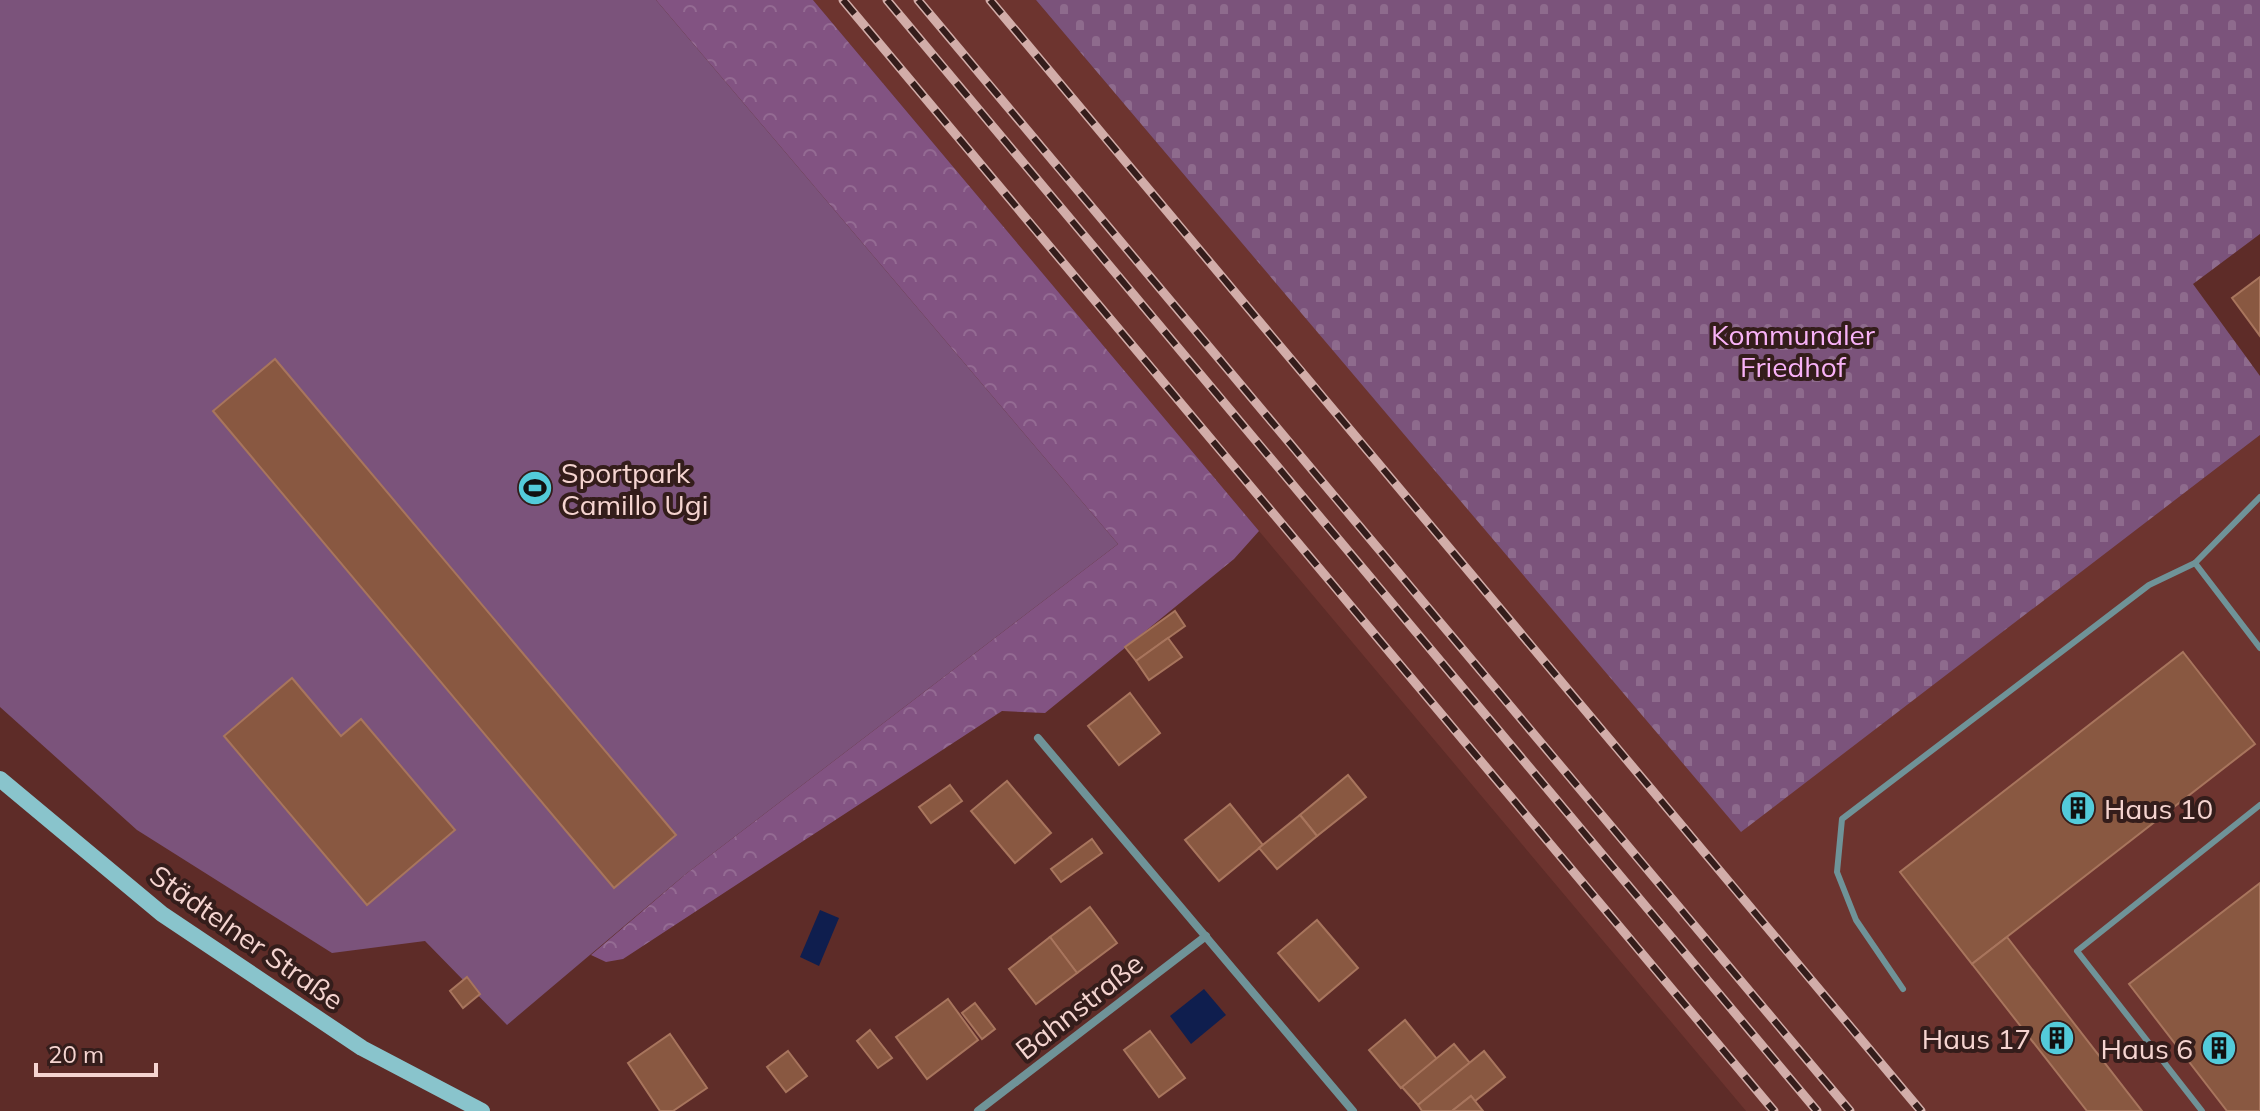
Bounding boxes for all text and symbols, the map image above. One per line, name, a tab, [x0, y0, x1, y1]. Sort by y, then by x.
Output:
park label: Kommunaler Friedhof	[1711, 317, 1876, 384]
place label: Sportpark Camillo Ugi	[561, 455, 708, 522]
sports icon: Sportpark Camillo Ugi	[516, 469, 554, 507]
building icon: Haus 10	[2059, 789, 2097, 827]
place label: Haus 10	[2104, 791, 2213, 826]
street label: Städtelner Straße	[143, 857, 351, 1017]
street label: Bahnstraße	[1008, 945, 1150, 1067]
building icon: Haus 17	[2038, 1019, 2076, 1057]
place label: Haus 17	[1922, 1021, 2031, 1056]
scale bar	[36, 1027, 156, 1077]
building icon: Haus 6	[2200, 1029, 2238, 1067]
place label: Haus 6	[2101, 1031, 2193, 1066]
text: 20 m	[48, 1039, 104, 1069]

